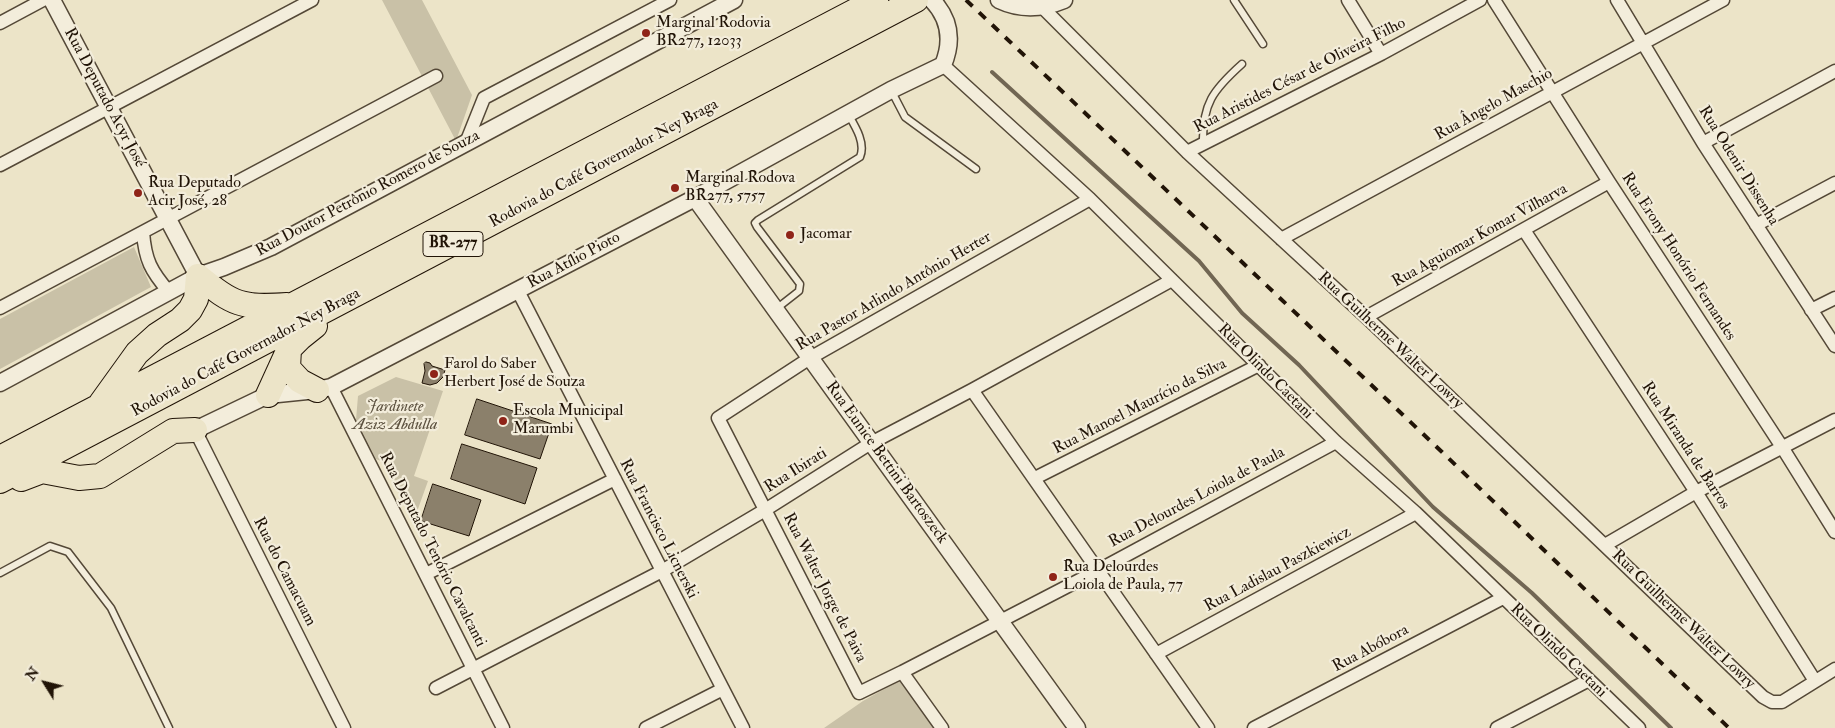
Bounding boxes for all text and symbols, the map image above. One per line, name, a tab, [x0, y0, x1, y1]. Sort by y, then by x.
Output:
place label: Marginal Rodovia BR277, 12033	[656, 14, 770, 52]
street label: Rua Aristides César de Oliveira Filho	[1191, 14, 1409, 138]
street label: Rua Deputado Acyr José	[59, 25, 149, 171]
marker: Marginal Rodovia BR277, 12033	[640, 27, 652, 39]
street label: Rua Ângelo Maschio	[1432, 65, 1556, 145]
street label: Rodovia do Café Governador Ney Braga	[486, 95, 722, 233]
street label: Rua Odenir Dissenha	[1694, 103, 1782, 229]
street label: Rua Doutor Petrônio Romero de Souza	[253, 127, 483, 261]
place label: Marginal Rodova BR277, 5757	[685, 169, 795, 207]
street label: Rua Erony Honório Fernandes	[1617, 169, 1739, 345]
place label: Rua Deputado Acir José, 28	[148, 174, 241, 212]
street label: Rua Aguiomar Komar Vilharva	[1389, 180, 1571, 292]
marker: Marginal Rodova BR277, 5757	[669, 182, 681, 194]
marker: Rua Deputado Acir José, 28	[132, 187, 144, 199]
place label: Jacomar	[800, 225, 852, 245]
street label: Rua Atílio Pioto	[524, 228, 624, 294]
street label: Rua Pastor Arlindo Antônio Herter	[793, 228, 995, 356]
marker: Jacomar	[784, 229, 796, 241]
road number: BR-277	[423, 232, 483, 256]
street label: Rua Guilherme Walter Lowry	[1313, 269, 1467, 413]
street label: Rodovia do Café Governador Ney Braga	[128, 284, 364, 422]
street label: Rua Olindo Caetani	[1213, 320, 1317, 424]
place label: Farol do Saber Herbert José de Souza	[444, 355, 585, 393]
street label: Rua Manoel Maurício da Silva	[1050, 355, 1230, 459]
marker: Farol do Saber Herbert José de Souza	[428, 368, 440, 380]
street label: Rua Eunice Bettini Bartoszeck	[821, 378, 951, 548]
street label: Rua Miranda de Barros	[1637, 379, 1733, 513]
park label: Jardinete Aziz Abdulla	[353, 398, 437, 436]
place label: Escola Municipal Marumbi	[513, 402, 623, 440]
marker: Escola Municipal Marumbi	[497, 415, 509, 427]
street label: Rua Delourdes Loiola de Paula	[1106, 443, 1288, 553]
street label: Rua Ibirati	[761, 444, 831, 498]
street label: Rua Deputado Tenório Cavalcanti	[374, 449, 490, 651]
street label: Rua Francisco Licnerski	[614, 456, 702, 602]
street label: Rua Walter Jorge de Paiva	[778, 510, 870, 666]
street label: Rua do Camacuam	[248, 514, 320, 630]
street label: Rua Ladislau Paszkiewicz	[1201, 523, 1355, 617]
street label: Rua Guilherme Walter Lowry	[1607, 546, 1759, 694]
place label: Rua Delourdes Loiola de Paula, 77	[1063, 558, 1183, 596]
marker: Rua Delourdes Loiola de Paula, 77	[1047, 571, 1059, 583]
street label: Rua Olindo Caetani	[1506, 600, 1610, 702]
street label: Rua Abóbora	[1330, 621, 1412, 677]
north arrow	[20, 658, 70, 708]
text: N	[22, 664, 43, 684]

